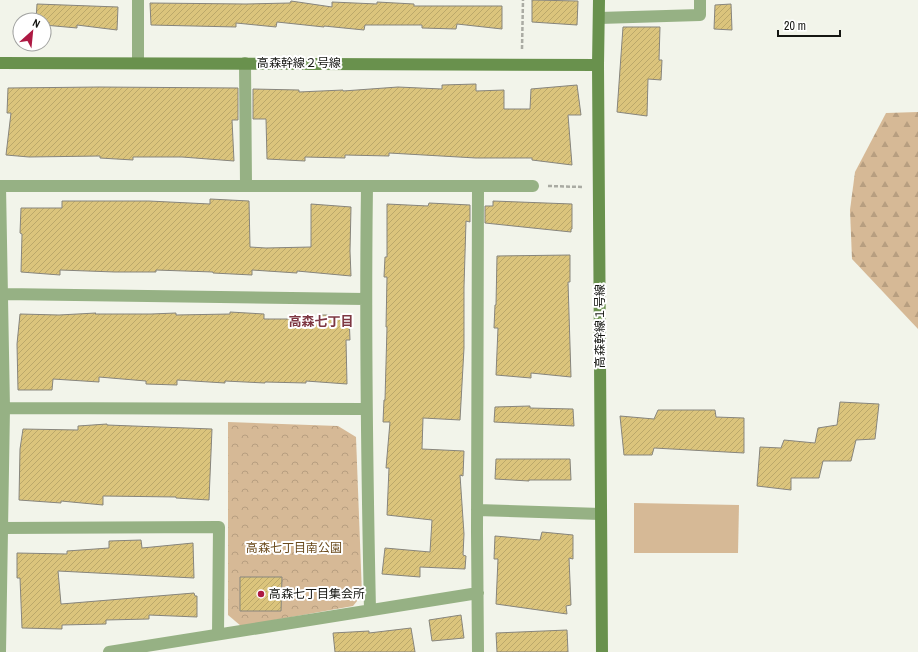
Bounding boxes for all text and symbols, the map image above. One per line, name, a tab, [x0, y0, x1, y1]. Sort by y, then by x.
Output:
north arrow	[12, 12, 52, 52]
scale bar	[778, 12, 840, 38]
text: N	[30, 15, 43, 31]
text: 20 m	[784, 18, 806, 34]
street label: 高森幹線２号線	[257, 55, 341, 71]
street label: 高森幹線１号線	[592, 284, 608, 368]
district label: 高森七丁目	[288, 313, 354, 330]
park label: 高森七丁目南公園	[246, 540, 342, 556]
place label: 高森七丁目集会所	[269, 586, 365, 602]
marker: 高森七丁目集会所	[256, 589, 266, 599]

